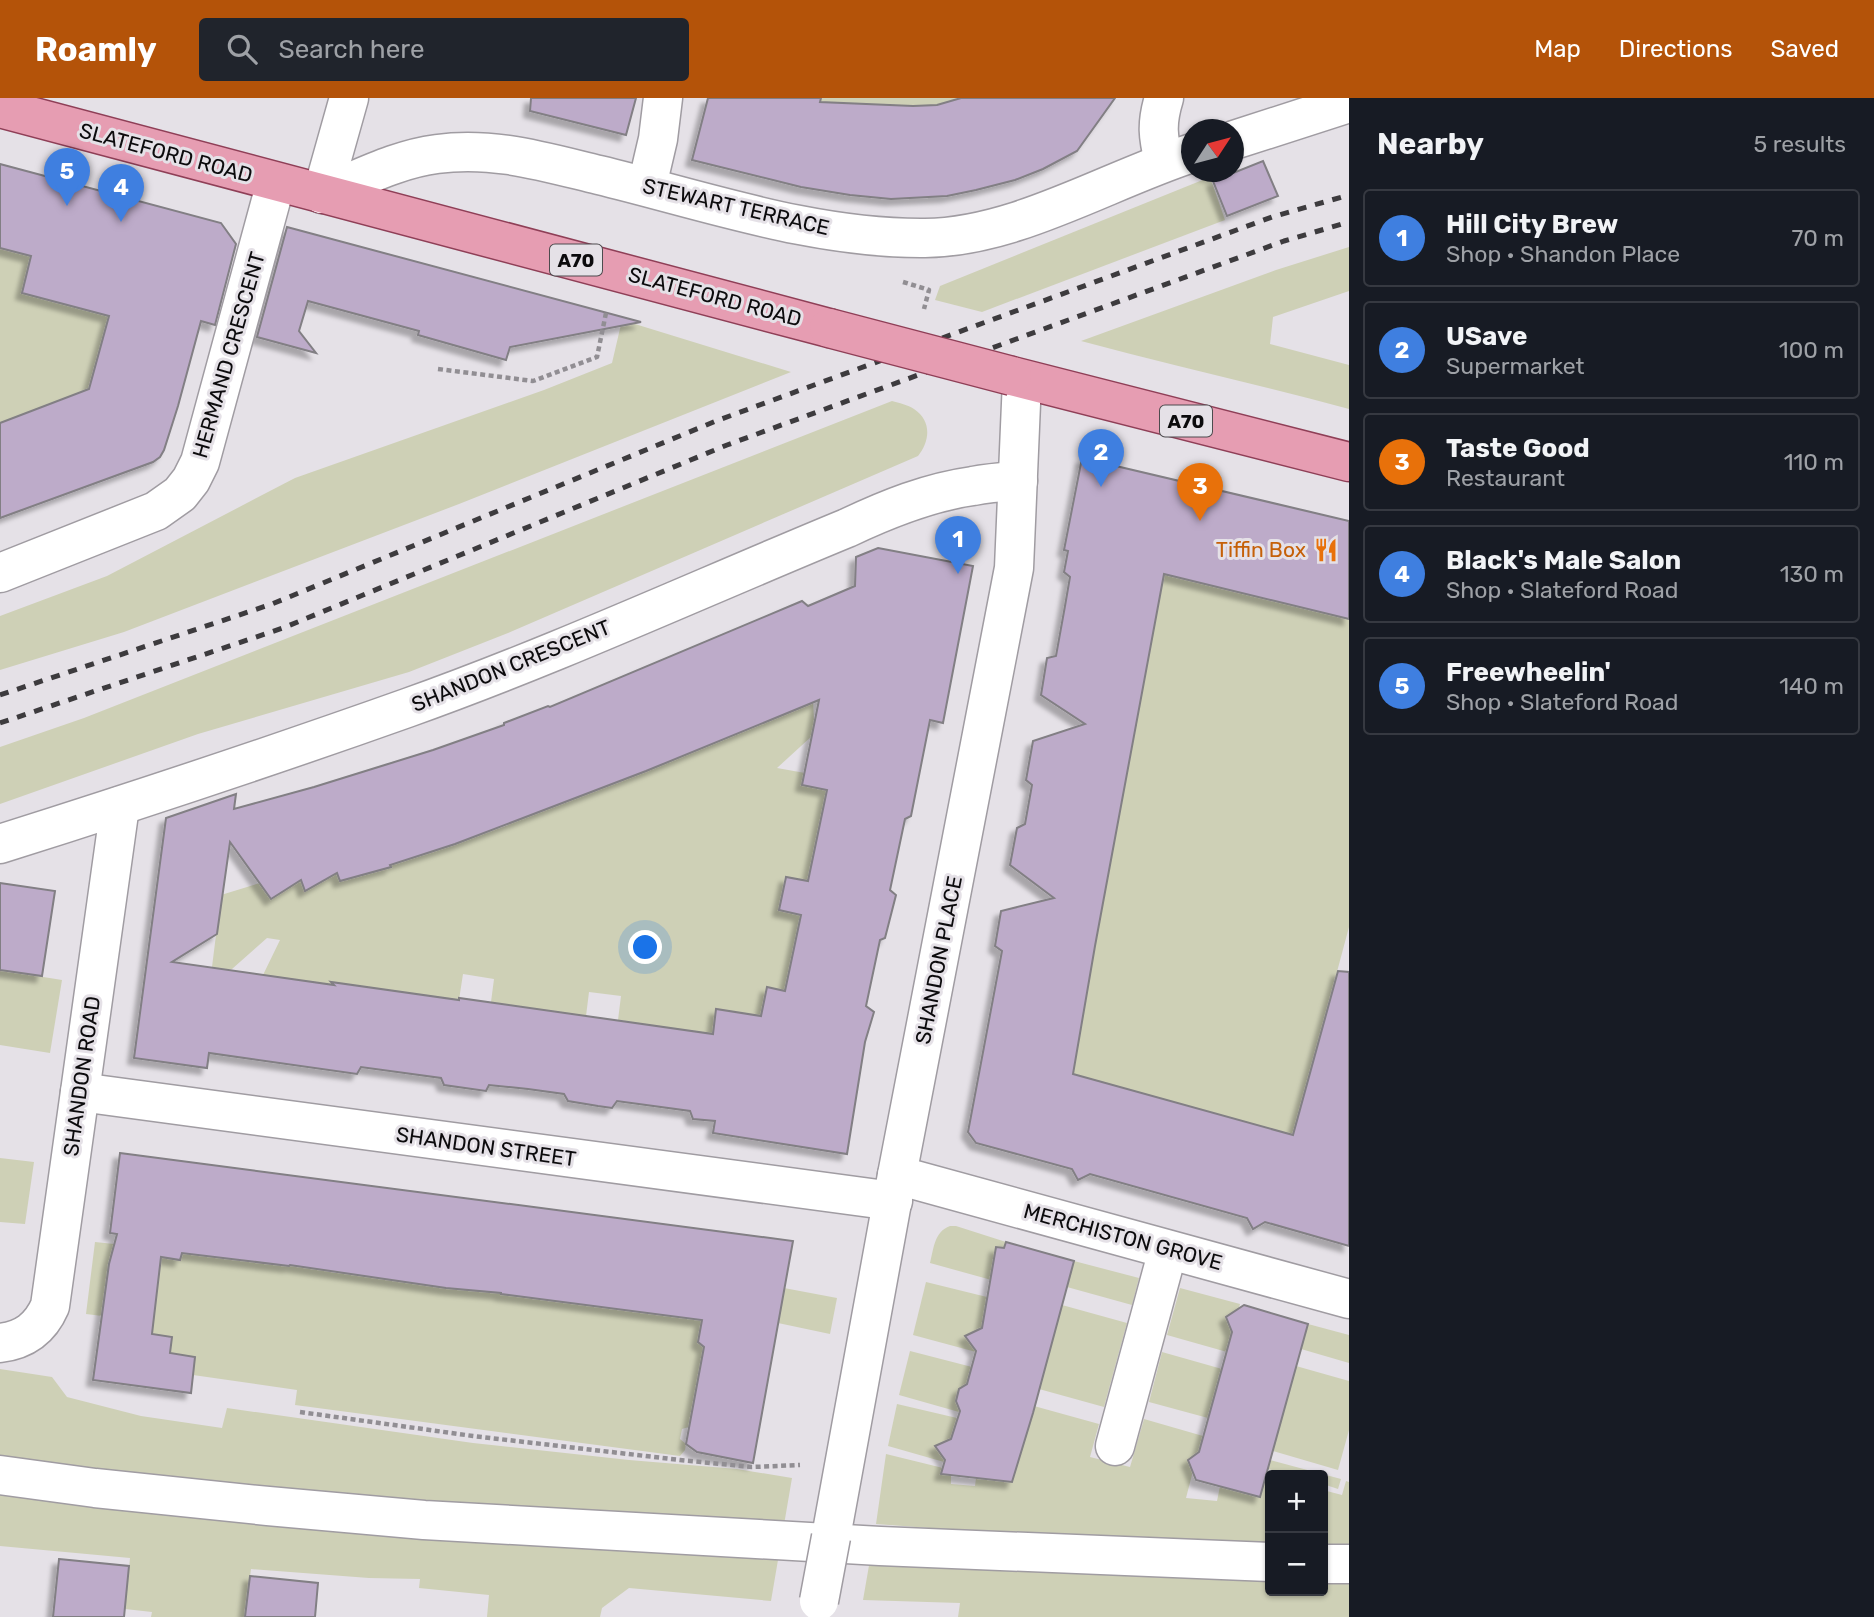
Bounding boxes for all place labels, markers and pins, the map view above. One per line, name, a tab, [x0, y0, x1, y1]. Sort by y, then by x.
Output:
pin: 5	[44, 148, 90, 206]
pin: 4	[98, 164, 144, 222]
pin: 2	[1078, 429, 1124, 487]
pin: 3	[1177, 463, 1223, 521]
pin: 1	[935, 516, 981, 574]
restaurant icon: Tiffin Box	[1312, 536, 1340, 564]
place label: Tiffin Box	[1216, 537, 1306, 562]

